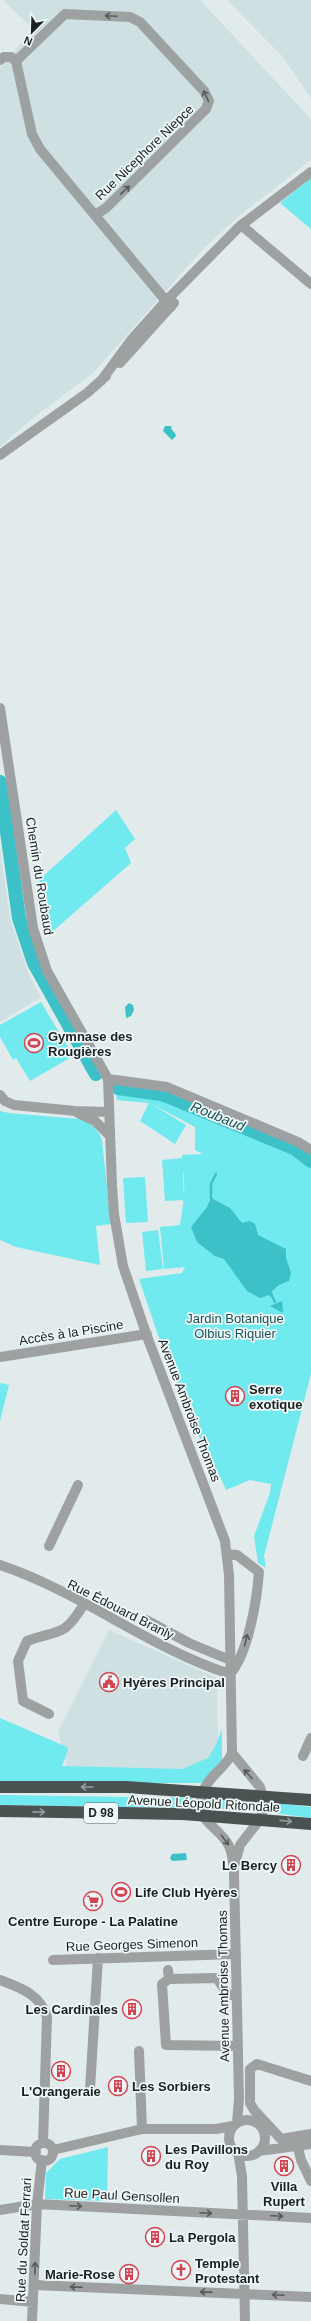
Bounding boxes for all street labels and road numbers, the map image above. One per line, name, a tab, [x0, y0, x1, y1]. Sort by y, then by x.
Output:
street label: Rue Nicephore Niepce	[92, 102, 197, 203]
street label: Chemin du Roubaud	[23, 816, 56, 936]
street label: Accès à la Piscine	[18, 1317, 124, 1348]
street label: Avenue Ambroise Thomas	[155, 1337, 224, 1484]
street label: Rue Édouard Branly	[65, 1576, 177, 1643]
street label: Avenue Léopold Ritondale	[128, 1792, 280, 1815]
road number: D 98	[84, 1803, 118, 1823]
street label: Avenue Ambroise Thomas	[215, 1909, 232, 2062]
street label: Rue Georges Simenon	[66, 1935, 198, 1954]
street label: Rue du Soldat Ferrari	[13, 2177, 34, 2302]
street label: Rue Paul Gensollen	[64, 2185, 180, 2206]

